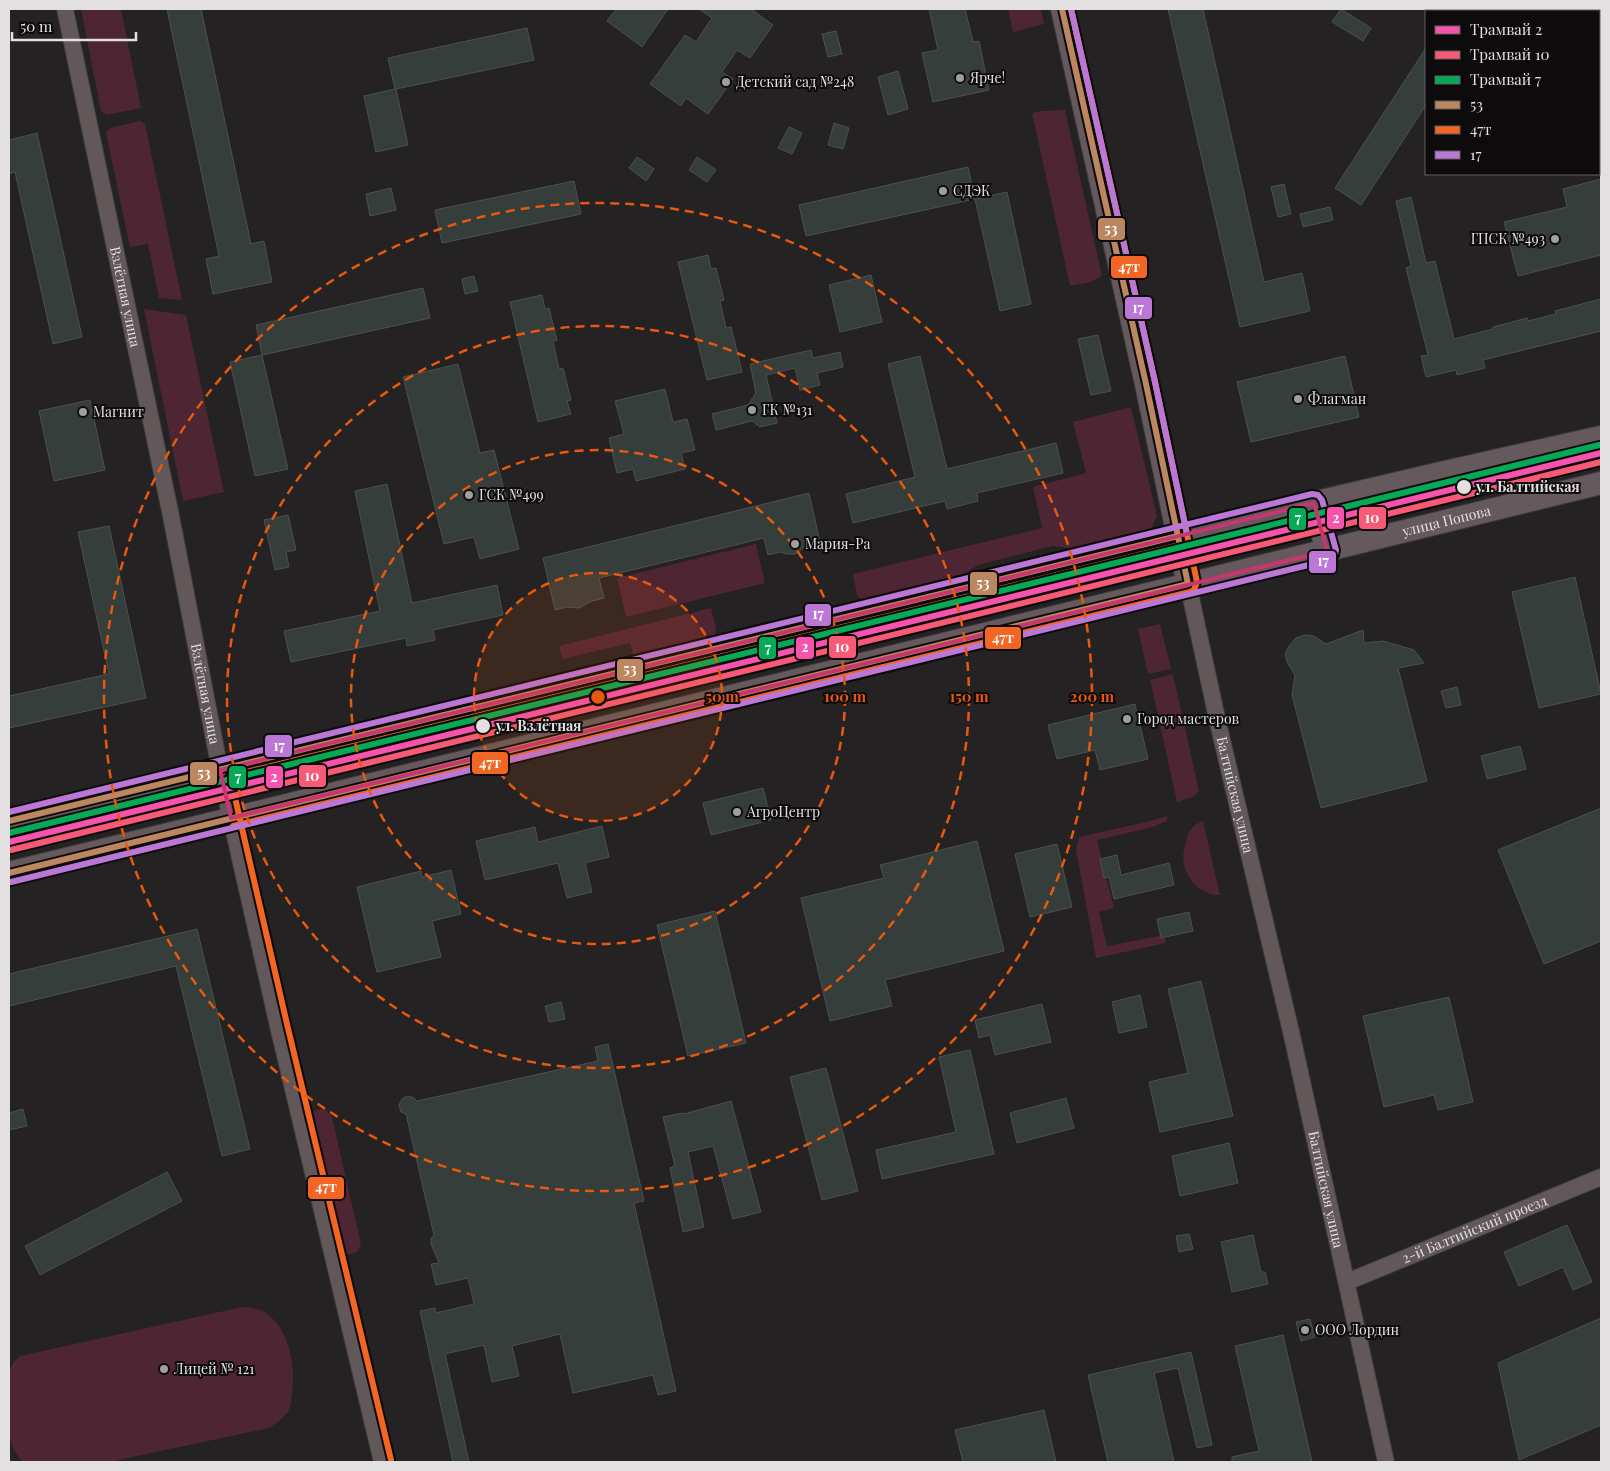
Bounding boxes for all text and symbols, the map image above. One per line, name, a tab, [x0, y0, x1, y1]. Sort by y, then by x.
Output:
scale bar	[12, 10, 136, 42]
legend	[1425, 10, 1600, 175]
text: 50 m	[20, 16, 53, 36]
text: Трамвай 2	[1470, 19, 1542, 39]
text: Трамвай 10	[1470, 44, 1550, 64]
place label: Ярче!	[969, 68, 1005, 87]
text: Трамвай 7	[1470, 69, 1541, 89]
place label: Детский сад №248	[736, 72, 854, 91]
marker: Ярче!	[954, 72, 966, 84]
marker: Детский сад №248	[720, 76, 732, 88]
text: 53	[1470, 94, 1483, 114]
text: 47т	[1470, 119, 1492, 139]
text: 17	[1470, 144, 1482, 164]
place label: СДЭК	[953, 181, 991, 200]
marker: СДЭК	[937, 185, 949, 197]
line badge: 53	[1097, 217, 1126, 241]
text: 53	[1104, 219, 1118, 238]
place label: ГПСК №493	[1471, 229, 1545, 248]
marker: ГПСК №493	[1549, 233, 1561, 245]
street label: Взлётная улица	[106, 245, 145, 349]
line badge: 47т	[1110, 255, 1148, 279]
text: 47т	[1118, 257, 1140, 276]
line badge: 17	[1124, 296, 1153, 320]
text: 17	[1132, 298, 1144, 317]
place label: Флагман	[1308, 389, 1367, 408]
marker: Флагман	[1292, 393, 1304, 405]
place label: ГК №131	[762, 400, 812, 419]
place label: Магнит	[93, 402, 144, 421]
marker: ГК №131	[746, 404, 758, 416]
marker: Магнит	[77, 406, 89, 418]
place label: ул. Балтийская	[1475, 477, 1580, 496]
marker: ул. Балтийская	[1455, 478, 1473, 496]
place label: ГСК №499	[479, 485, 544, 504]
marker: ГСК №499	[463, 489, 475, 501]
street label: улица Попова	[1399, 500, 1492, 541]
line badge: 2	[1326, 506, 1345, 530]
line badge: 10	[1358, 506, 1387, 530]
line badge: 7	[1288, 507, 1307, 531]
text: 7	[1295, 508, 1302, 527]
text: 2	[1332, 508, 1340, 527]
text: 10	[1365, 508, 1379, 527]
place label: Мария-Ра	[805, 534, 870, 553]
marker: Мария-Ра	[789, 538, 801, 550]
line badge: 17	[1308, 550, 1337, 574]
text: 17	[1317, 551, 1329, 570]
line badge: 53	[969, 571, 998, 596]
text: 53	[976, 573, 990, 592]
line badge: 17	[804, 603, 832, 627]
text: 17	[812, 604, 824, 623]
line badge: 47т	[984, 626, 1022, 650]
text: 47т	[992, 628, 1014, 647]
line badge: 10	[828, 635, 857, 659]
line badge: 7	[758, 636, 777, 660]
line badge: 2	[795, 636, 815, 660]
text: 2	[801, 637, 809, 656]
text: 10	[835, 637, 849, 656]
text: 7	[765, 638, 772, 657]
street label: Взлётная улица	[187, 642, 225, 746]
line badge: 53	[616, 658, 644, 682]
text: 53	[623, 659, 637, 678]
text: 50 m	[705, 686, 739, 706]
text: 100 m	[824, 686, 867, 706]
text: 150 m	[949, 686, 989, 706]
text: 200 m	[1070, 686, 1115, 706]
centre of rings	[589, 688, 607, 706]
place label: Город мастеров	[1137, 709, 1240, 728]
marker: Город мастеров	[1121, 713, 1133, 725]
place label: ул. Взлётная	[495, 716, 581, 735]
marker: ул. Взлётная	[474, 717, 492, 735]
line badge: 17	[264, 734, 293, 758]
street label: Балтийская улица	[1213, 735, 1258, 855]
text: 17	[273, 736, 285, 755]
line badge: 47т	[471, 751, 509, 775]
text: 47т	[479, 753, 501, 772]
line badge: 53	[189, 761, 218, 786]
text: 53	[197, 763, 211, 782]
line badge: 10	[298, 764, 327, 788]
line badge: 7	[228, 765, 247, 789]
line badge: 2	[265, 765, 284, 789]
text: 10	[305, 766, 319, 785]
text: 7	[235, 767, 242, 786]
text: 2	[270, 767, 278, 786]
place label: АгроЦентр	[746, 802, 820, 821]
marker: АгроЦентр	[731, 806, 743, 818]
street label: Балтийская улица	[1304, 1129, 1348, 1250]
line badge: 47т	[307, 1176, 345, 1200]
text: 47т	[315, 1177, 337, 1196]
street label: 2-й Балтийский проезд	[1399, 1190, 1551, 1267]
place label: ООО Лордин	[1315, 1320, 1400, 1339]
marker: ООО Лордин	[1299, 1324, 1311, 1336]
place label: Лицей № 121	[173, 1359, 254, 1378]
marker: Лицей № 121	[158, 1363, 170, 1375]

